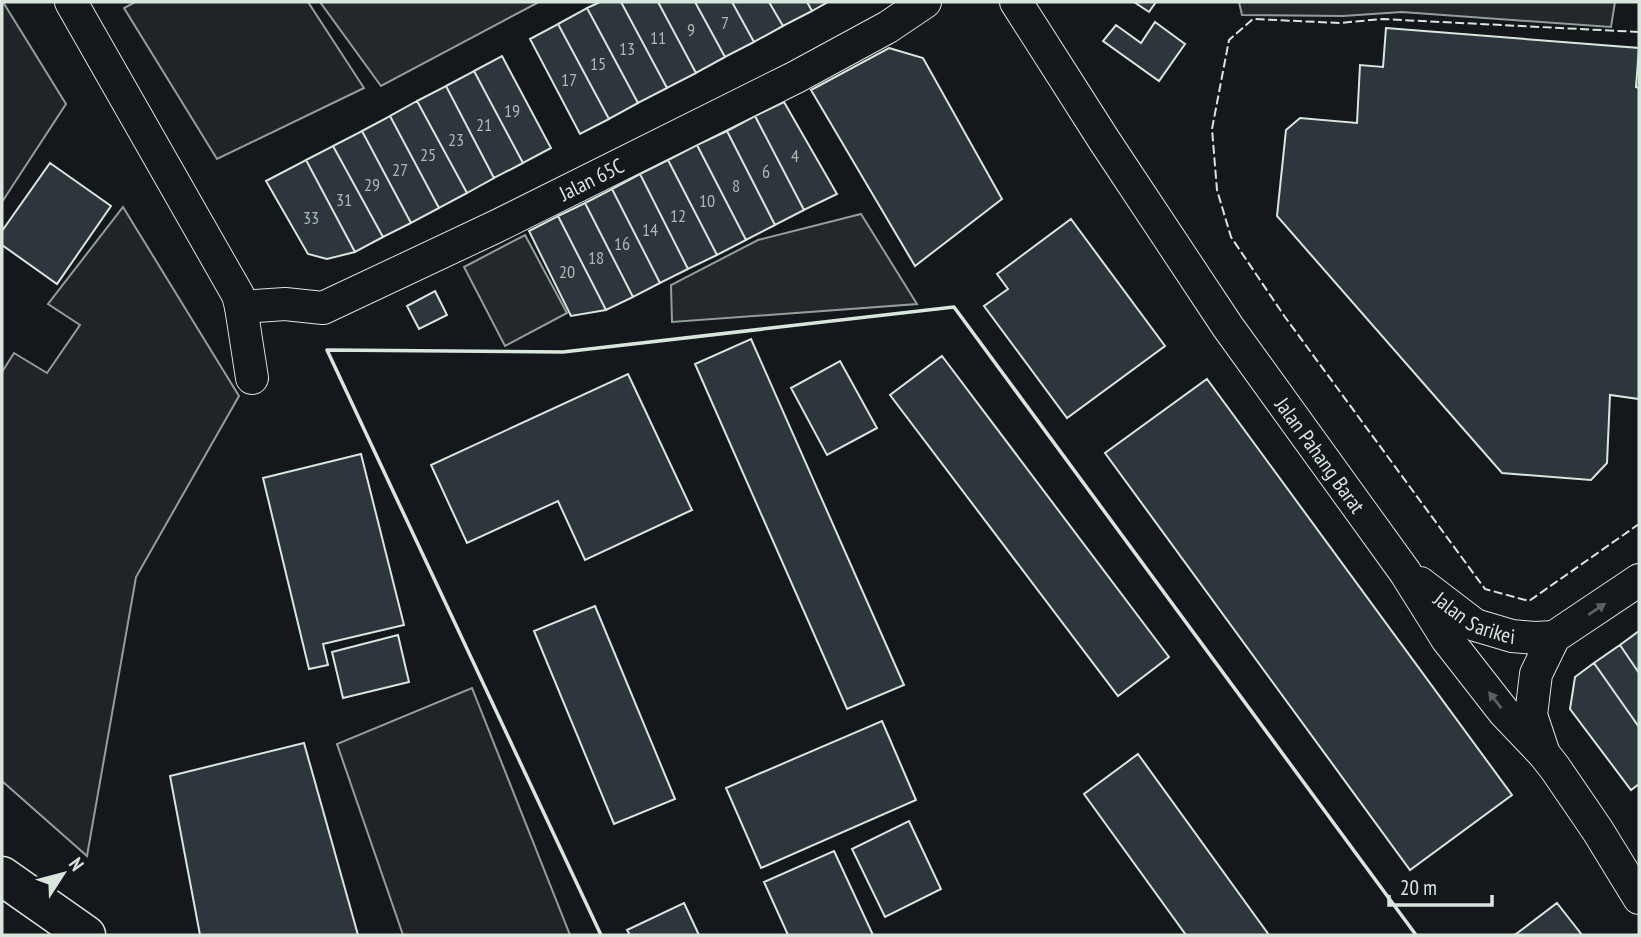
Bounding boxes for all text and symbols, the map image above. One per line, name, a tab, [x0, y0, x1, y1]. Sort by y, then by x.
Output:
house number: 7	[721, 11, 729, 34]
house number: 9	[687, 18, 695, 41]
house number: 11	[650, 26, 666, 49]
house number: 13	[619, 37, 635, 60]
house number: 15	[590, 52, 606, 75]
house number: 17	[561, 68, 577, 91]
house number: 19	[504, 99, 520, 122]
house number: 21	[476, 113, 492, 136]
house number: 23	[448, 128, 464, 151]
house number: 25	[420, 143, 436, 166]
house number: 4	[791, 144, 799, 167]
street label: Jalan 65C	[553, 151, 629, 207]
house number: 27	[392, 158, 408, 181]
house number: 6	[762, 160, 770, 183]
house number: 29	[364, 173, 380, 196]
house number: 8	[732, 174, 740, 197]
house number: 31	[336, 188, 352, 211]
house number: 10	[699, 189, 715, 212]
house number: 12	[670, 204, 686, 227]
house number: 33	[303, 206, 319, 229]
house number: 14	[642, 218, 658, 241]
house number: 16	[614, 232, 630, 255]
house number: 18	[588, 246, 604, 269]
house number: 20	[559, 260, 575, 283]
street label: Jalan Pahang Barat	[1269, 391, 1372, 518]
street label: Jalan Sarikei	[1428, 585, 1516, 650]
one-way arrow	[1587, 603, 1606, 616]
one-way arrow	[1487, 692, 1502, 710]
north arrow	[28, 839, 98, 909]
text: N	[64, 853, 89, 875]
scale bar	[1389, 864, 1492, 908]
text: 20 m	[1400, 874, 1437, 901]

